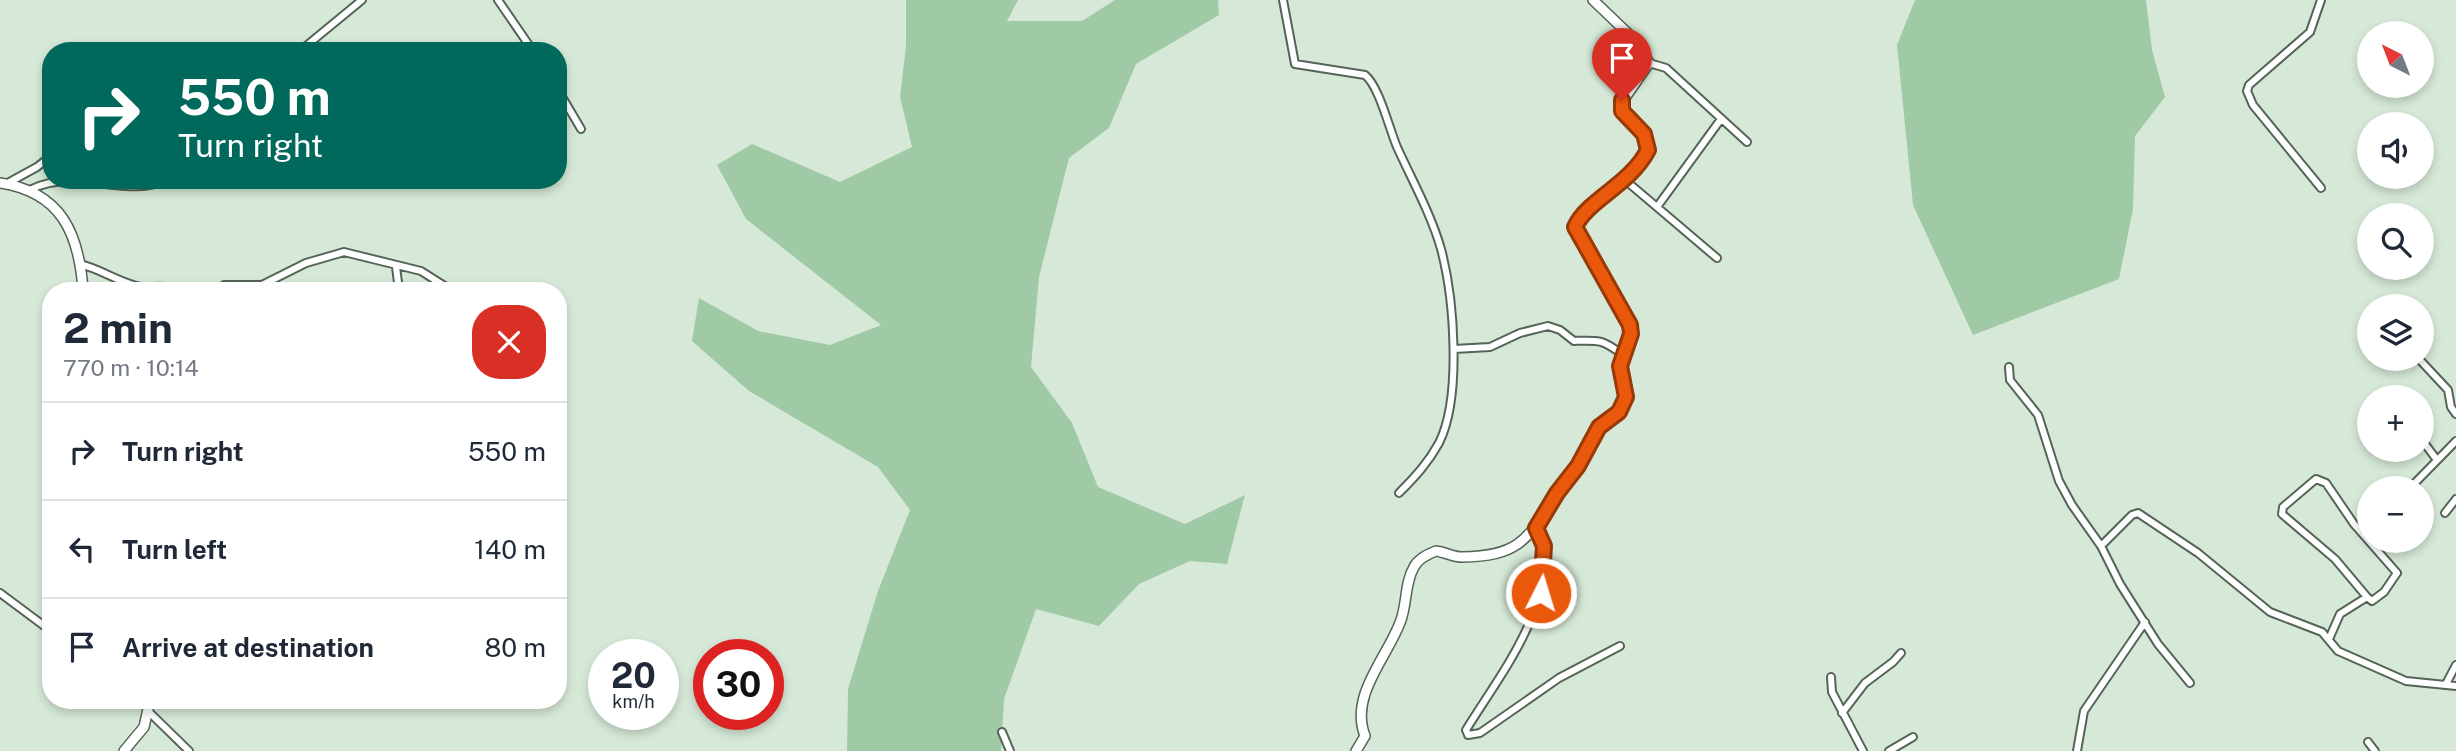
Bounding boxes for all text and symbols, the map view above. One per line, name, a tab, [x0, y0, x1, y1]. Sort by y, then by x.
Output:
north arrow	[2357, 21, 2434, 98]
map controls	[2357, 21, 2434, 553]
pin	[1592, 28, 1652, 100]
icon: arrive	[1603, 39, 1641, 77]
text: 550 m	[178, 68, 331, 126]
icon: right	[63, 70, 154, 161]
button: sound	[2357, 112, 2434, 189]
text: Turn right	[178, 127, 323, 164]
button: search	[2357, 203, 2434, 280]
button: layers	[2357, 294, 2434, 371]
text: 2 min	[63, 303, 173, 352]
button: close	[472, 305, 546, 379]
text: 770 m · 10:14	[63, 354, 199, 381]
button: +	[2357, 385, 2434, 462]
icon: right	[63, 432, 101, 470]
text: Turn right	[122, 436, 244, 467]
text: 550 m	[468, 436, 546, 467]
button: −	[2357, 476, 2434, 553]
icon: left	[63, 530, 101, 568]
text: Turn left	[122, 534, 227, 565]
text: 140 m	[474, 534, 546, 565]
position arrow	[1504, 556, 1578, 630]
icon: arrive	[63, 628, 101, 666]
text: Arrive at destination	[122, 632, 374, 663]
text: 80 m	[485, 632, 546, 663]
speed limit sign: 30	[693, 639, 784, 730]
text: 20	[611, 655, 656, 696]
text: km/h	[612, 691, 655, 712]

